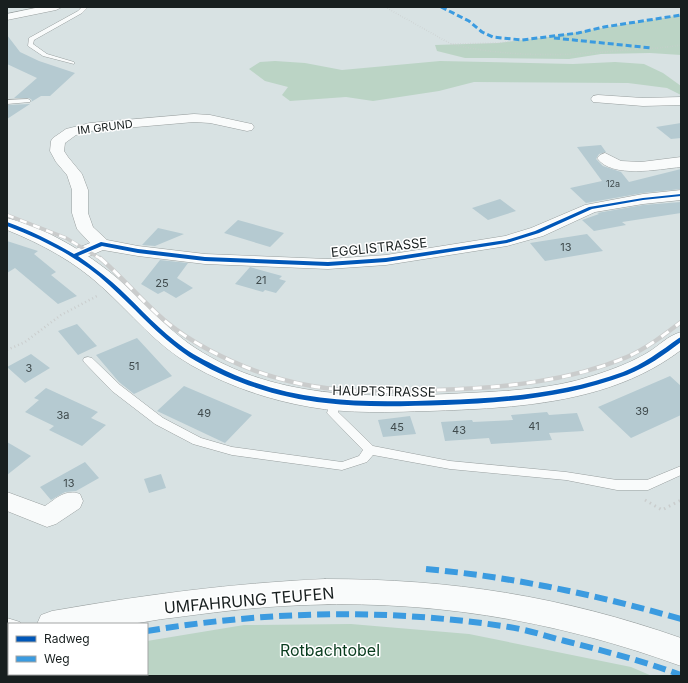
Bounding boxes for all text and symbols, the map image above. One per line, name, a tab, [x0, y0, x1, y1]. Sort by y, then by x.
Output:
street label: IM GRUND	[77, 117, 134, 137]
house number: 12a	[606, 178, 620, 189]
street label: EGGLISTRASSE	[330, 234, 428, 260]
house number: 13	[560, 240, 572, 254]
house number: 21	[255, 273, 267, 287]
house number: 25	[155, 276, 169, 290]
house number: 51	[128, 359, 140, 373]
house number: 3	[26, 361, 33, 375]
street label: HAUPTSTRASSE	[332, 382, 436, 400]
house number: 39	[635, 404, 649, 418]
house number: 49	[197, 406, 211, 420]
house number: 3a	[57, 408, 69, 422]
house number: 41	[528, 419, 540, 433]
house number: 45	[390, 420, 404, 434]
house number: 43	[452, 423, 466, 437]
house number: 13	[63, 476, 75, 490]
street label: UMFAHRUNG TEUFEN	[163, 583, 335, 617]
legend	[8, 623, 148, 675]
text: Radweg	[44, 631, 90, 646]
park label: Rotbachtobel	[280, 640, 380, 660]
text: Weg	[44, 651, 70, 666]

